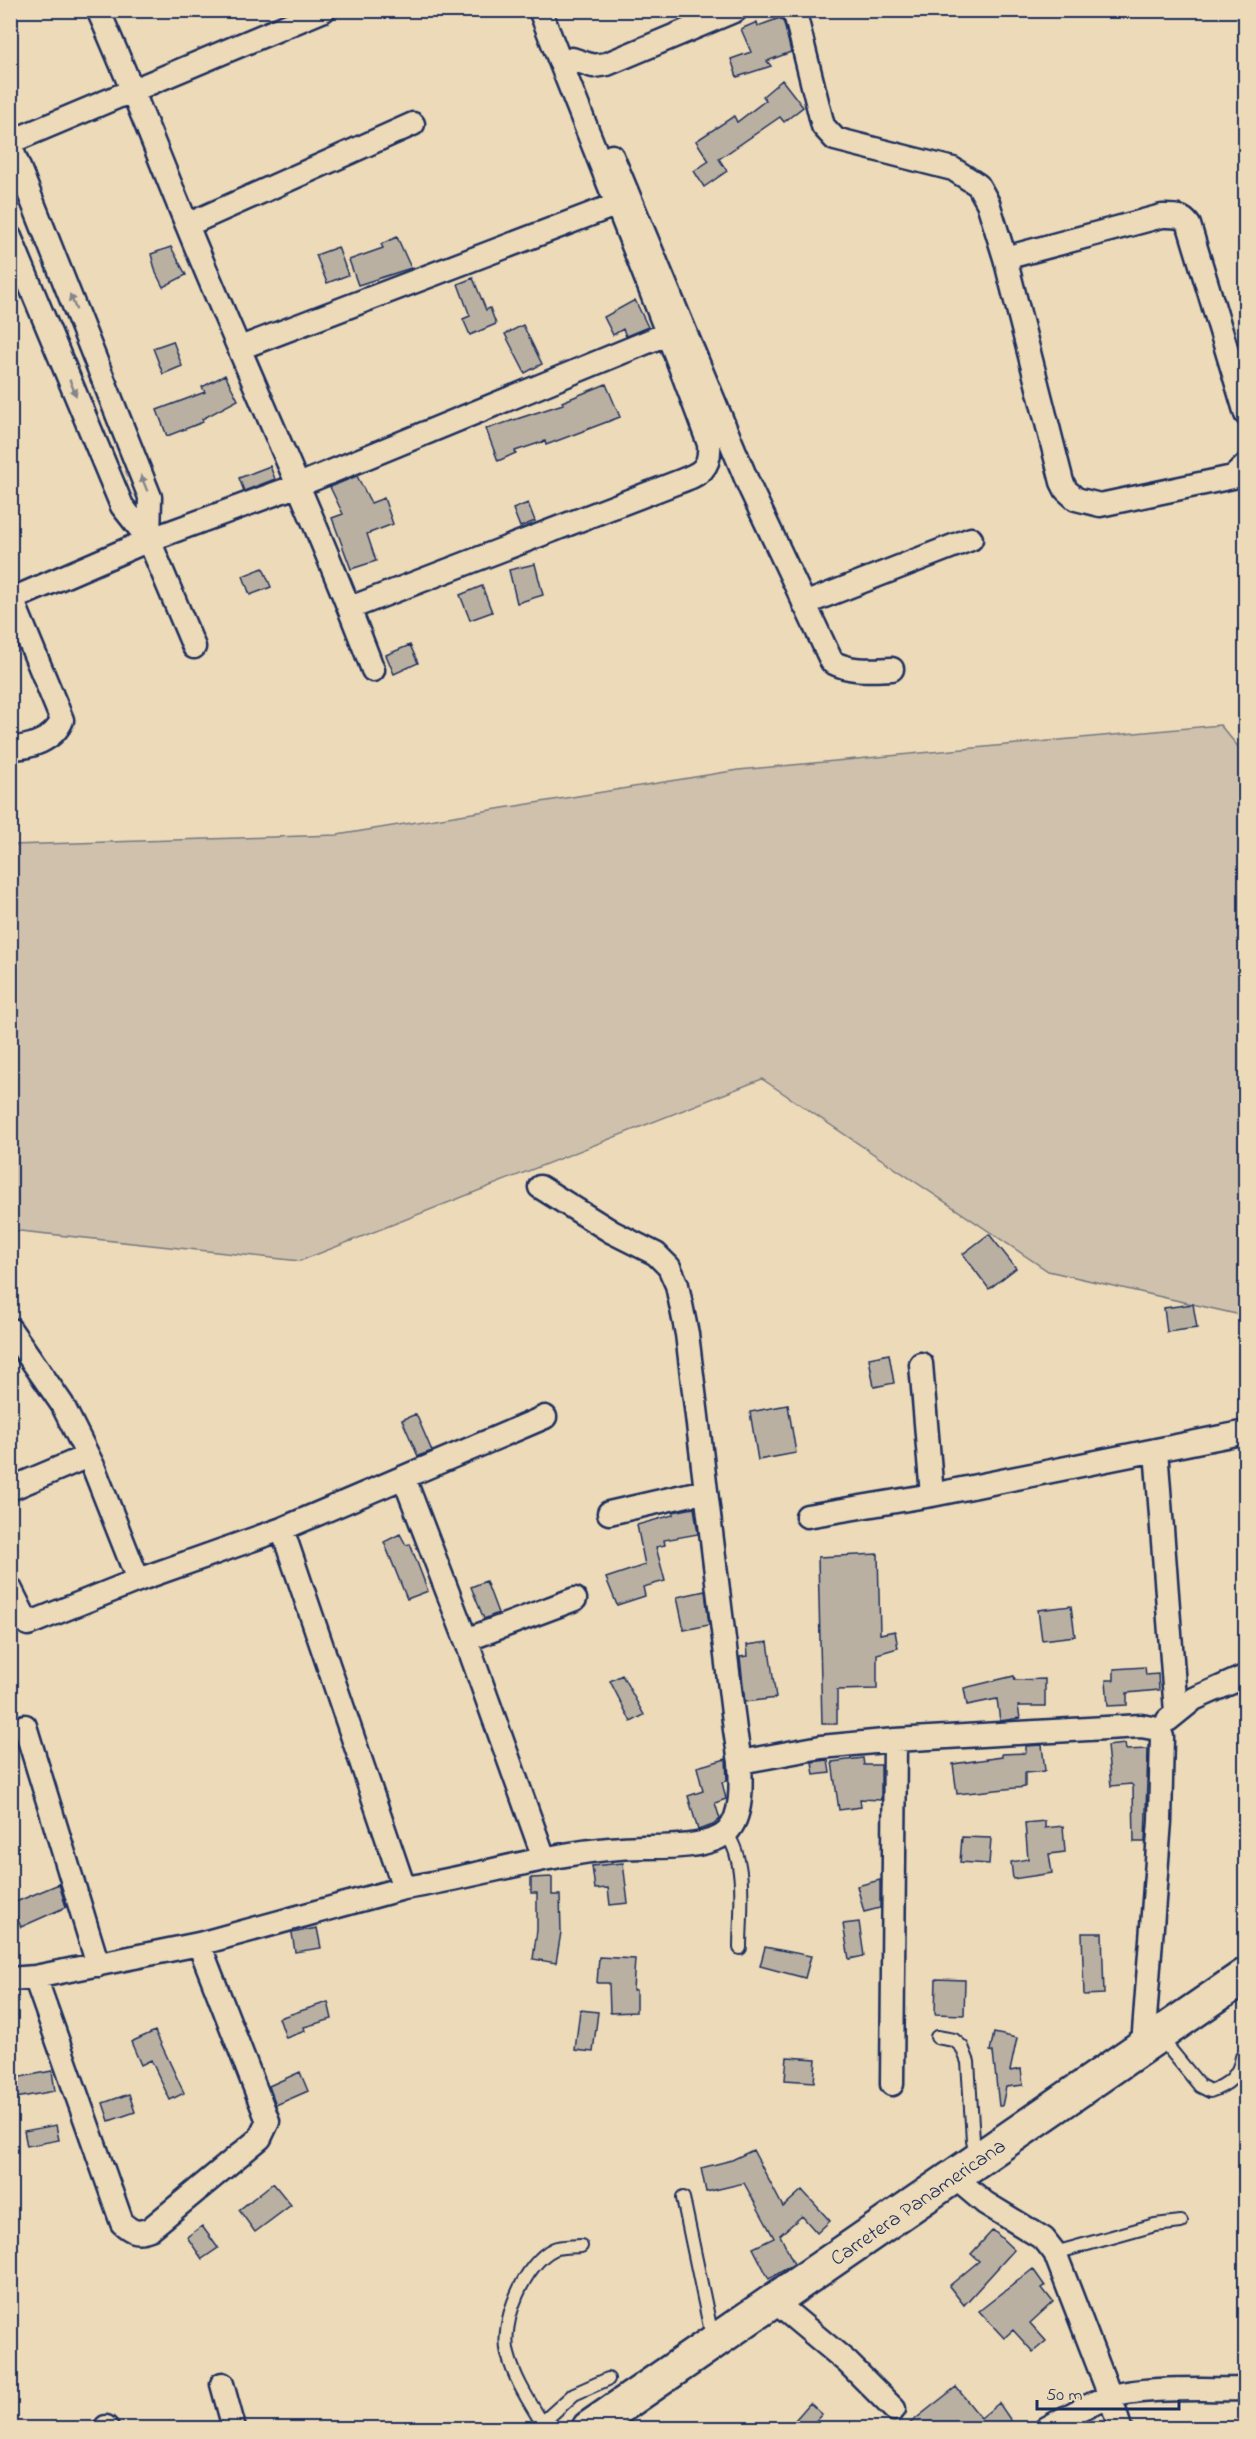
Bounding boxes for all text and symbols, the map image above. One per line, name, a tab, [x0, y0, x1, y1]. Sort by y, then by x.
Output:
one-way arrow	[68, 292, 78, 310]
one-way arrow	[68, 380, 78, 398]
one-way arrow	[139, 474, 149, 492]
street label: Carretera Panamericana	[825, 2132, 1012, 2274]
scale bar	[1037, 2373, 1180, 2411]
text: 50 m	[1046, 2383, 1083, 2409]

